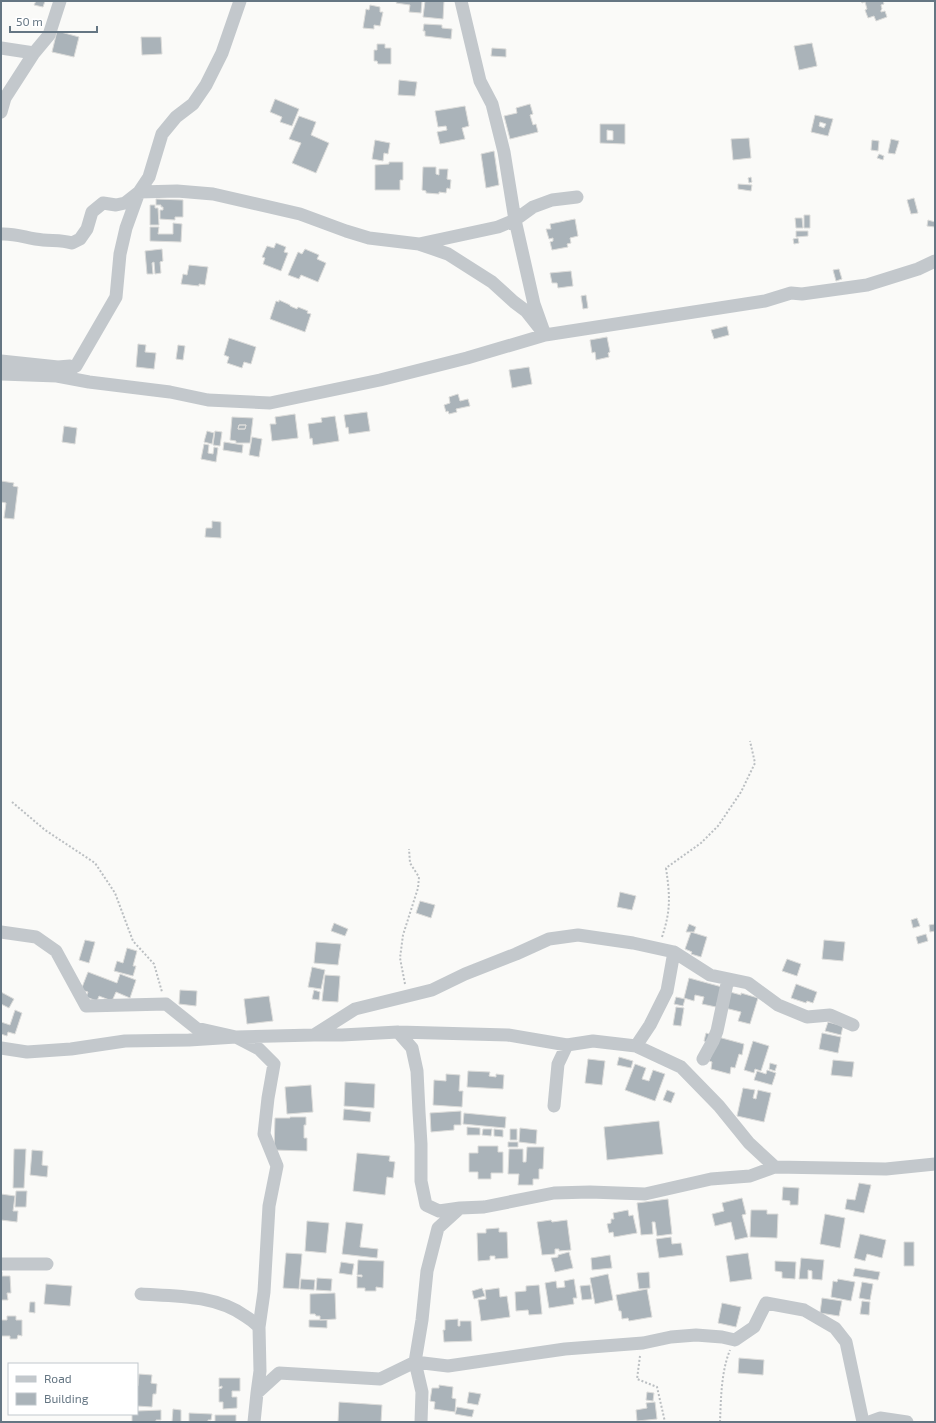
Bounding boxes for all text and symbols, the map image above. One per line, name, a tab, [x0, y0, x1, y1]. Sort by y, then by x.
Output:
scale bar	[10, 8, 97, 34]
text: 50 m	[16, 14, 43, 28]
legend	[8, 1363, 138, 1415]
text: Road	[44, 1371, 72, 1385]
text: Building	[44, 1391, 89, 1405]

